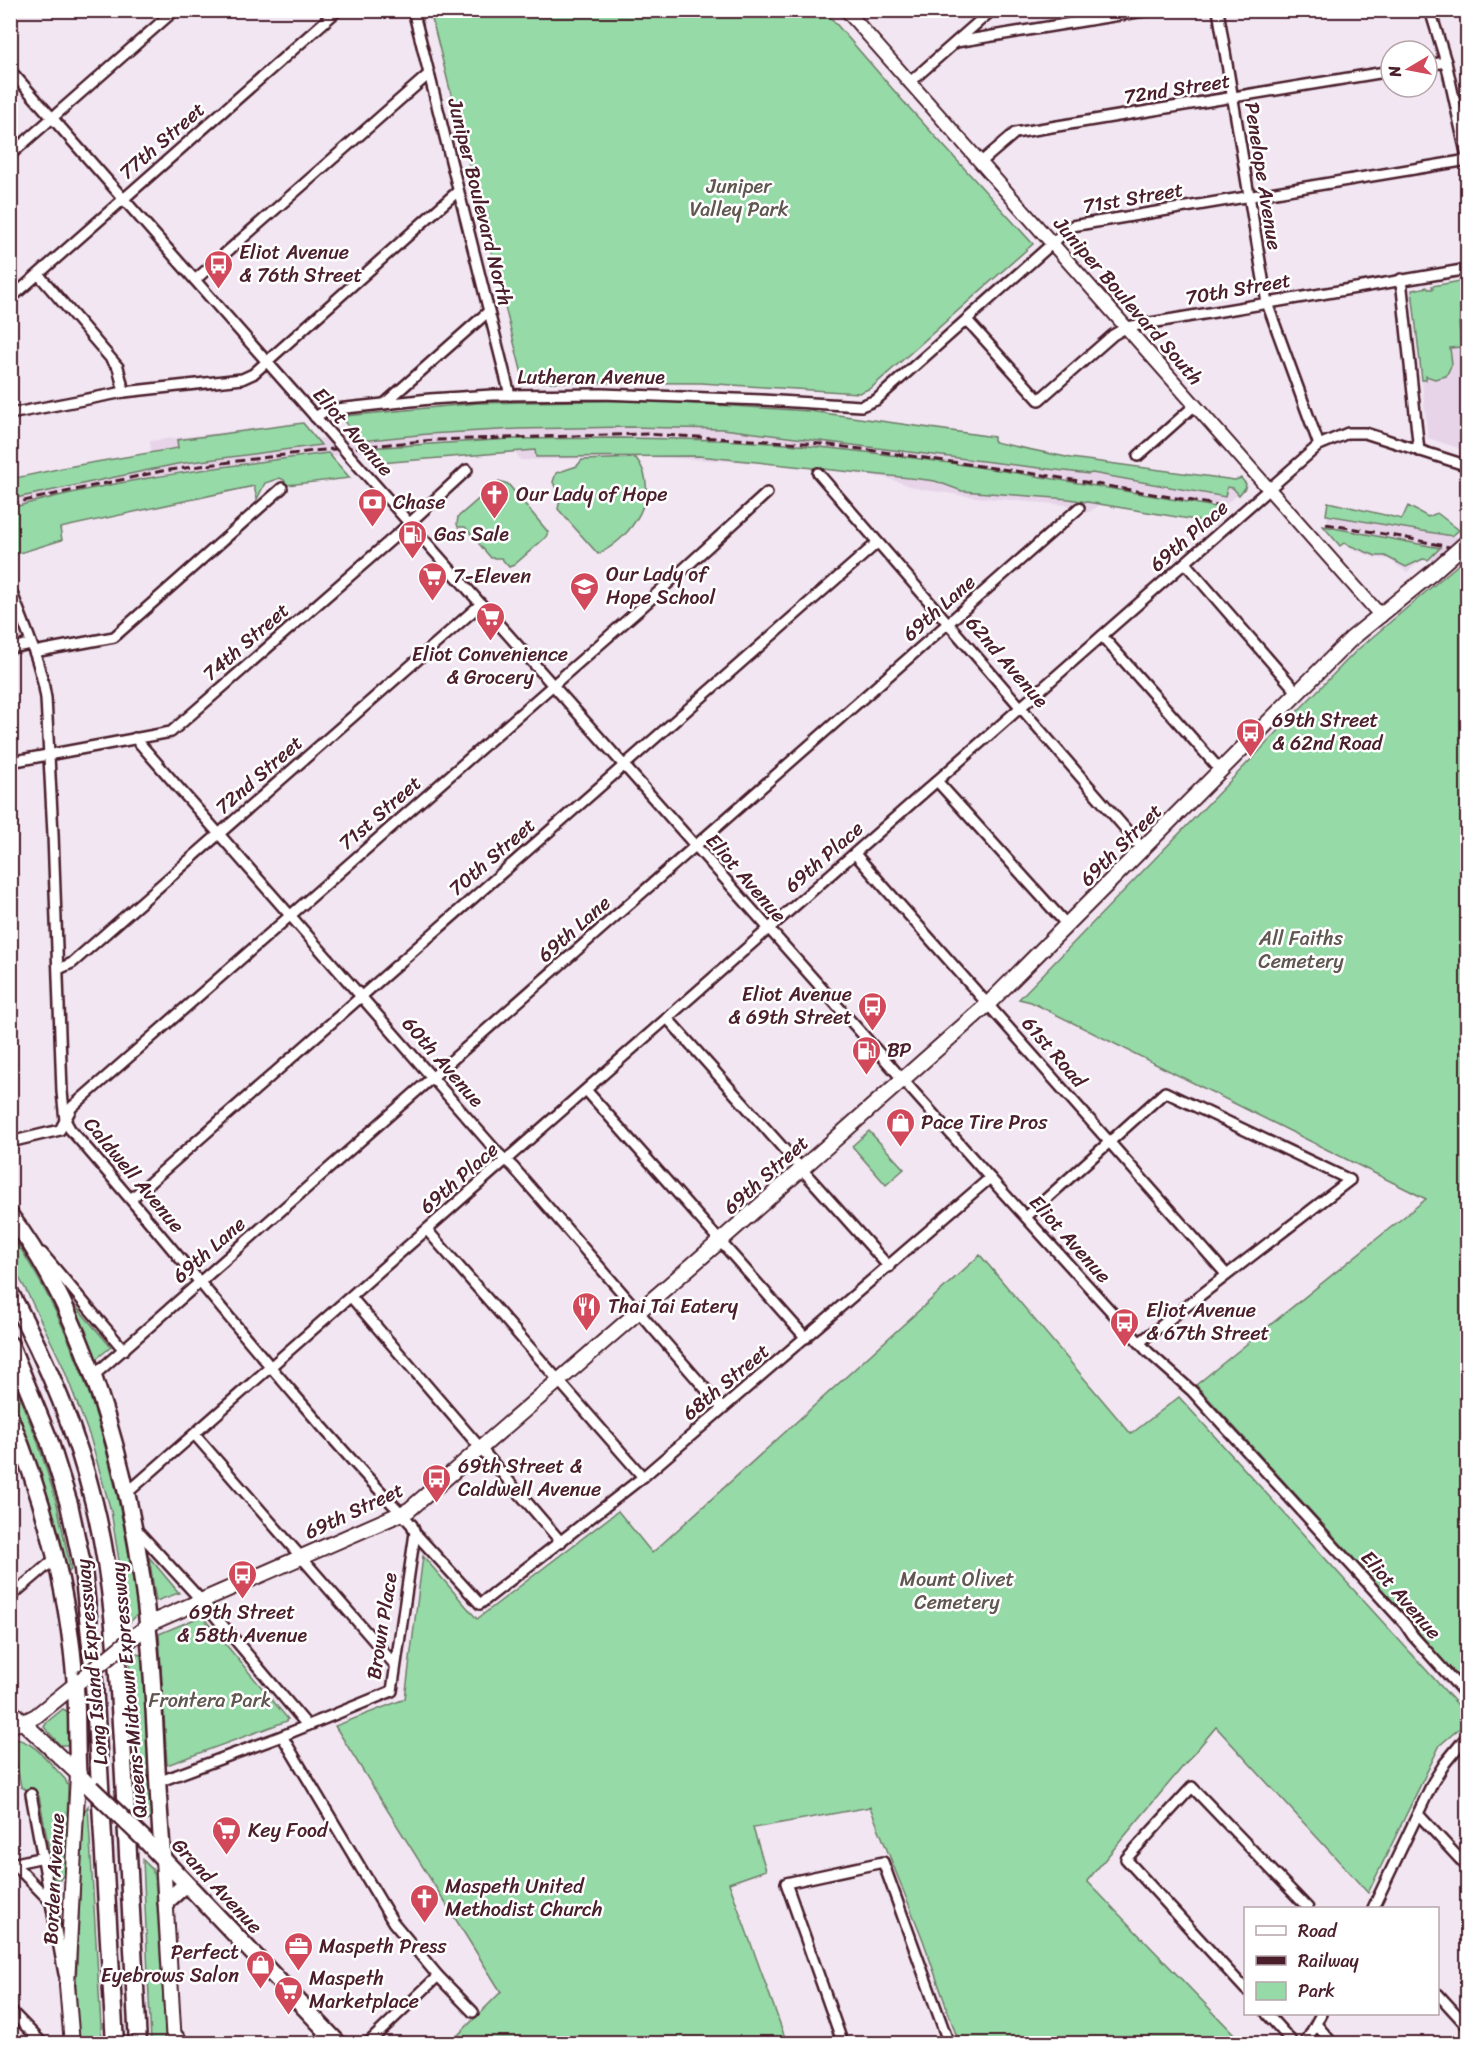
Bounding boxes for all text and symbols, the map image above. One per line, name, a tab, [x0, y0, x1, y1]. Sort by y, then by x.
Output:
north arrow	[1379, 39, 1439, 99]
street label: 72nd Street	[1121, 63, 1233, 115]
text: N	[1379, 63, 1410, 80]
street label: 77th Street	[111, 93, 213, 189]
street label: Juniper Boulevard North	[437, 94, 523, 310]
street label: Penelope Avenue	[1234, 99, 1292, 253]
park label: Juniper Valley Park	[690, 169, 789, 227]
street label: 71st Street	[1080, 172, 1186, 224]
street label: Juniper Boulevard South	[1044, 208, 1212, 394]
place label: Eliot Avenue & 76th Street	[239, 235, 362, 293]
bus stop icon: Eliot Avenue & 76th Street	[202, 248, 234, 290]
street label: 70th Street	[1182, 262, 1294, 315]
street label: Lutheran Avenue	[517, 360, 665, 395]
street label: Eliot Avenue	[304, 379, 402, 485]
place label: Our Lady of Hope	[516, 477, 667, 512]
church icon: Our Lady of Hope	[479, 478, 511, 520]
place label: Chase	[393, 485, 445, 520]
bank icon: Chase	[356, 486, 388, 528]
street label: 69th Place	[1141, 491, 1237, 581]
place label: Gas Sale	[434, 517, 509, 552]
fuel station icon: Gas Sale	[397, 518, 429, 560]
place label: Our Lady of Hope School	[606, 557, 716, 615]
place label: 7-Eleven	[453, 559, 531, 594]
supermarket icon: 7-Eleven	[416, 560, 448, 602]
street label: 69th Lane	[894, 566, 984, 650]
school or university icon: Our Lady of Hope School	[569, 570, 601, 612]
street label: 74th Street	[194, 594, 298, 690]
supermarket icon: Eliot Convenience & Grocery	[474, 600, 506, 642]
street label: 62nd Avenue	[957, 608, 1058, 716]
place label: Eliot Convenience & Grocery	[412, 637, 568, 695]
place label: 69th Street & 62nd Road	[1272, 703, 1384, 761]
bus stop icon: 69th Street & 62nd Road	[1235, 716, 1267, 758]
street label: 72nd Street	[207, 726, 311, 824]
street label: 71st Street	[330, 766, 430, 859]
street label: 69th Street	[1071, 795, 1171, 895]
street label: 70th Street	[440, 809, 544, 905]
street label: 69th Place	[776, 812, 872, 902]
street label: Eliot Avenue	[697, 825, 795, 931]
street label: 69th Lane	[529, 887, 619, 971]
park label: All Faiths Cemetery	[1258, 921, 1344, 979]
place label: Eliot Avenue & 69th Street	[728, 977, 852, 1035]
bus stop icon: Eliot Avenue & 69th Street	[857, 990, 889, 1032]
street label: 60th Avenue	[393, 1008, 493, 1116]
street label: 61st Road	[1013, 1008, 1096, 1097]
place label: BP	[887, 1033, 912, 1068]
fuel station icon: BP	[850, 1034, 882, 1076]
place label: Pace Tire Pros	[921, 1105, 1048, 1140]
shop icon: Pace Tire Pros	[884, 1106, 916, 1148]
street label: Caldwell Avenue	[75, 1109, 193, 1241]
street label: 69th Street	[715, 1126, 817, 1224]
street label: 69th Place	[411, 1133, 507, 1223]
street label: Eliot Avenue	[1020, 1186, 1120, 1292]
street label: 69th Lane	[164, 1208, 254, 1292]
place label: Thai Tai Eatery	[608, 1289, 739, 1324]
restaurant icon: Thai Tai Eatery	[571, 1290, 603, 1332]
place label: Eliot Avenue & 67th Street	[1146, 1293, 1269, 1351]
bus stop icon: Eliot Avenue & 67th Street	[1109, 1306, 1141, 1348]
street label: 68th Street	[674, 1334, 778, 1429]
place label: 69th Street & Caldwell Avenue	[458, 1449, 601, 1507]
bus stop icon: 69th Street & Caldwell Avenue	[421, 1462, 453, 1504]
street label: 69th Street	[298, 1473, 410, 1549]
street label: Eliot Avenue	[1352, 1542, 1450, 1648]
street label: Long Island Expressway	[65, 1557, 118, 1767]
bus stop icon: 69th Street & 58th Avenue	[226, 1558, 258, 1600]
street label: Queens-Midtown Expressway	[100, 1560, 158, 1820]
park label: Mount Olivet Cemetery	[900, 1562, 1014, 1620]
street label: Brown Place	[356, 1570, 408, 1682]
place label: 69th Street & 58th Avenue	[177, 1595, 308, 1653]
park label: Frontera Park	[149, 1683, 271, 1718]
street label: Borden Avenue	[33, 1812, 75, 1946]
place label: Key Food	[248, 1813, 329, 1848]
supermarket icon: Key Food	[211, 1814, 243, 1856]
street label: Grand Avenue	[163, 1830, 271, 1942]
place label: Maspeth United Methodist Church	[445, 1869, 603, 1927]
church icon: Maspeth United Methodist Church	[408, 1882, 440, 1924]
legend	[1244, 1907, 1439, 2015]
text: Road	[1298, 1915, 1338, 1947]
place label: Maspeth Press	[319, 1929, 447, 1964]
office icon: Maspeth Press	[282, 1930, 314, 1972]
place label: Perfect Eyebrows Salon	[101, 1935, 239, 1993]
text: Railway	[1298, 1945, 1360, 1977]
shop icon: Perfect Eyebrows Salon	[244, 1948, 276, 1990]
place label: Maspeth Marketplace	[309, 1961, 419, 2019]
supermarket icon: Maspeth Marketplace	[272, 1974, 304, 2016]
text: Park	[1298, 1975, 1335, 2007]

